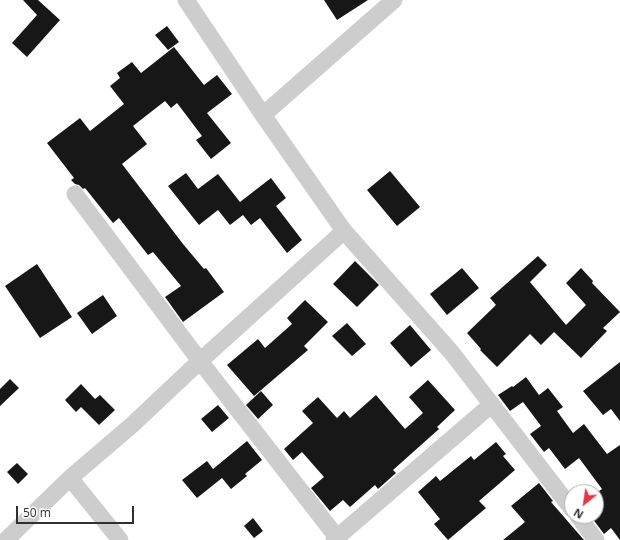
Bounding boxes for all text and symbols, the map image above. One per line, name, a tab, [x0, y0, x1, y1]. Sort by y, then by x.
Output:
north arrow	[564, 484, 604, 524]
scale bar	[18, 498, 136, 524]
text: 50 m	[23, 504, 51, 521]
text: N	[571, 505, 586, 523]

